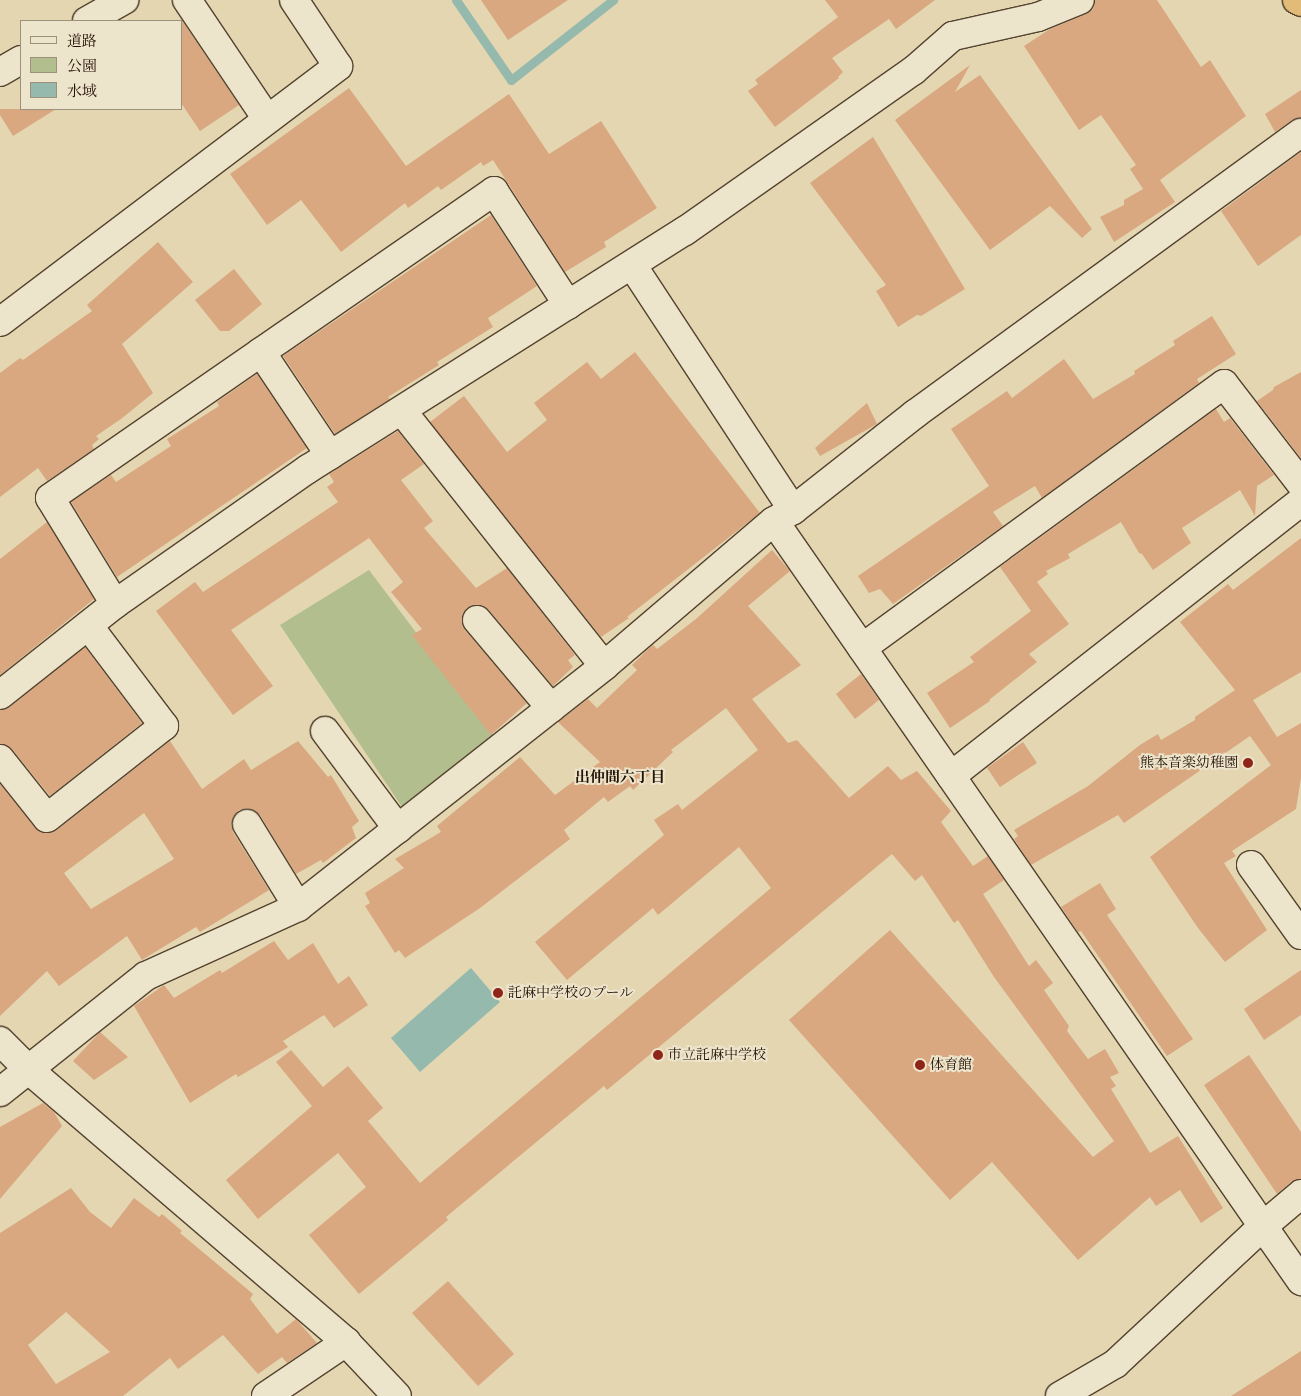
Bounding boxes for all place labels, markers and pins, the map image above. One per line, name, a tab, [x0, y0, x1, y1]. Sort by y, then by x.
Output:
place label: 熊本音楽幼稚園	[1140, 755, 1238, 771]
marker: 熊本音楽幼稚園	[1242, 757, 1254, 769]
place label: 託麻中学校のプール	[508, 985, 634, 1001]
marker: 託麻中学校のプール	[492, 987, 504, 999]
place label: 市立託麻中学校	[668, 1047, 766, 1063]
marker: 市立託麻中学校	[652, 1049, 664, 1061]
place label: 体育館	[930, 1057, 972, 1073]
marker: 体育館	[914, 1059, 926, 1071]

